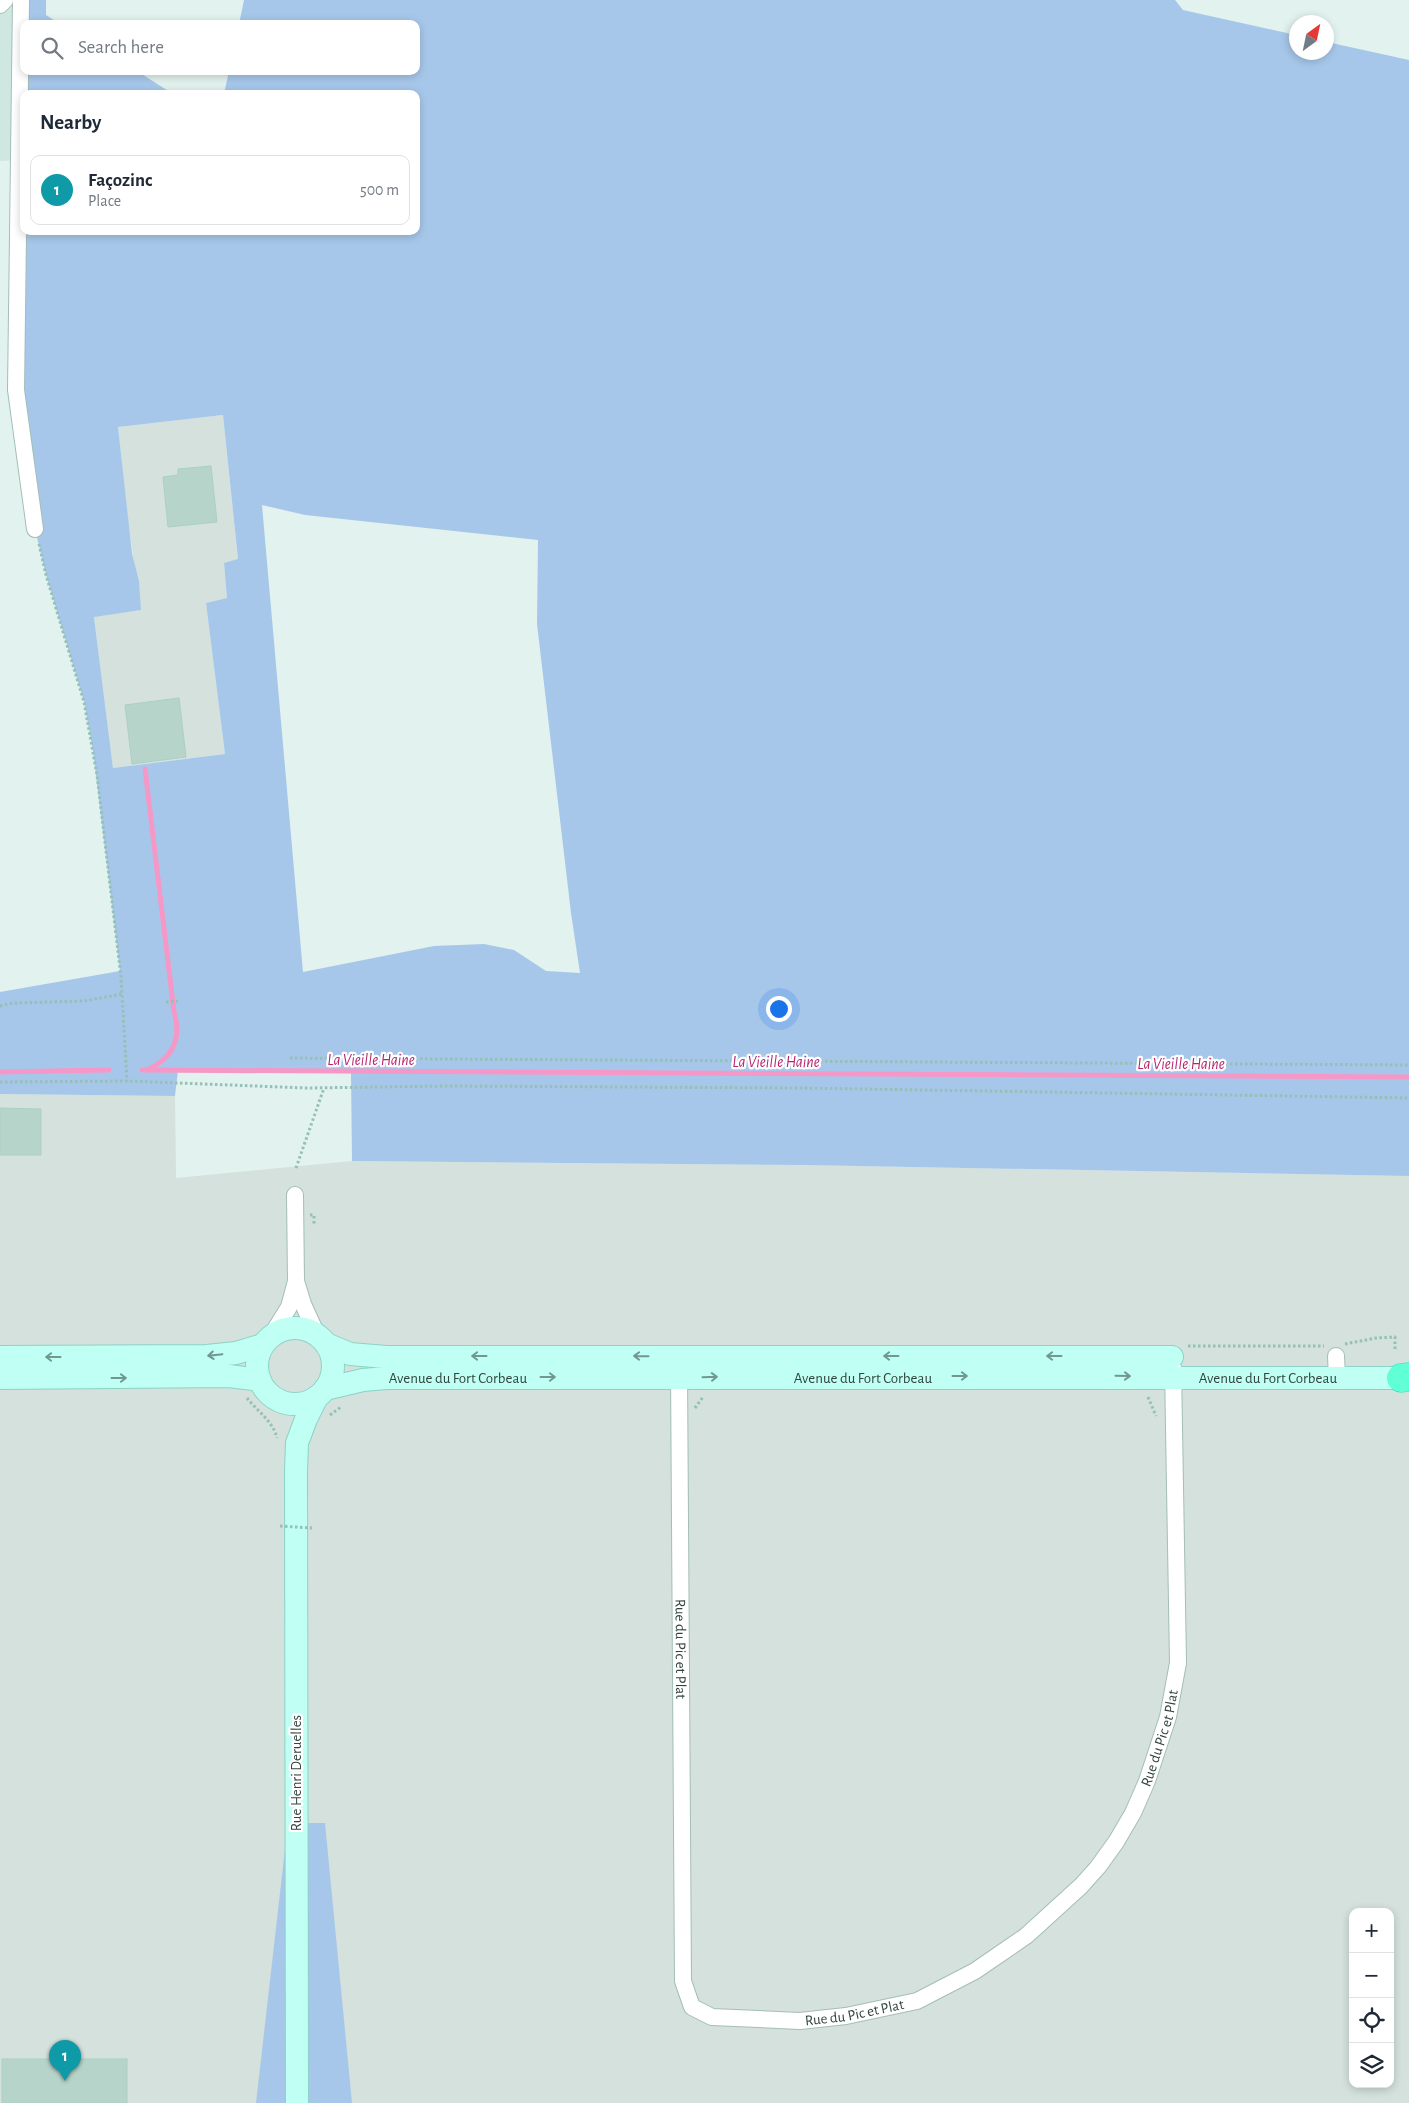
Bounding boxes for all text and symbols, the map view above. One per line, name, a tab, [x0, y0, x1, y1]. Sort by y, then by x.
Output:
north arrow	[1289, 15, 1334, 60]
search box	[20, 20, 420, 75]
icon: search	[38, 34, 66, 62]
text: Search here	[78, 38, 164, 57]
text: Nearby	[40, 112, 101, 133]
text: Façozinc	[88, 171, 152, 190]
text: 1	[54, 182, 60, 198]
text: 500 m	[360, 182, 399, 198]
text: Place	[88, 193, 121, 209]
your location	[766, 996, 792, 1022]
water label: La Vieille Haine	[327, 1052, 415, 1068]
water label: La Vieille Haine	[732, 1054, 820, 1070]
water label: La Vieille Haine	[1137, 1056, 1225, 1072]
one-way arrow	[208, 1350, 224, 1360]
one-way arrow	[471, 1351, 487, 1361]
one-way arrow	[633, 1351, 650, 1361]
one-way arrow	[883, 1351, 900, 1361]
one-way arrow	[1046, 1351, 1062, 1361]
one-way arrow	[45, 1352, 62, 1362]
street label: Avenue du Fort Corbeau	[389, 1371, 527, 1386]
street label: Avenue du Fort Corbeau	[794, 1371, 932, 1386]
one-way arrow	[952, 1371, 968, 1381]
one-way arrow	[1114, 1371, 1130, 1381]
street label: Avenue du Fort Corbeau	[1199, 1371, 1337, 1386]
one-way arrow	[539, 1372, 555, 1382]
one-way arrow	[702, 1372, 718, 1382]
one-way arrow	[110, 1373, 126, 1383]
street label: Rue du Pic et Plat	[673, 1599, 688, 1699]
street label: Rue du Pic et Plat	[1138, 1688, 1181, 1789]
street label: Rue Henri Deruelles	[289, 1715, 304, 1831]
map controls	[1349, 1908, 1394, 2088]
button: +	[1349, 1908, 1394, 1953]
button: −	[1349, 1953, 1394, 1998]
street label: Rue du Pic et Plat	[804, 1997, 905, 2028]
button: locate	[1349, 1998, 1394, 2043]
pin: 1	[49, 2040, 81, 2081]
button: layers	[1349, 2043, 1394, 2088]

